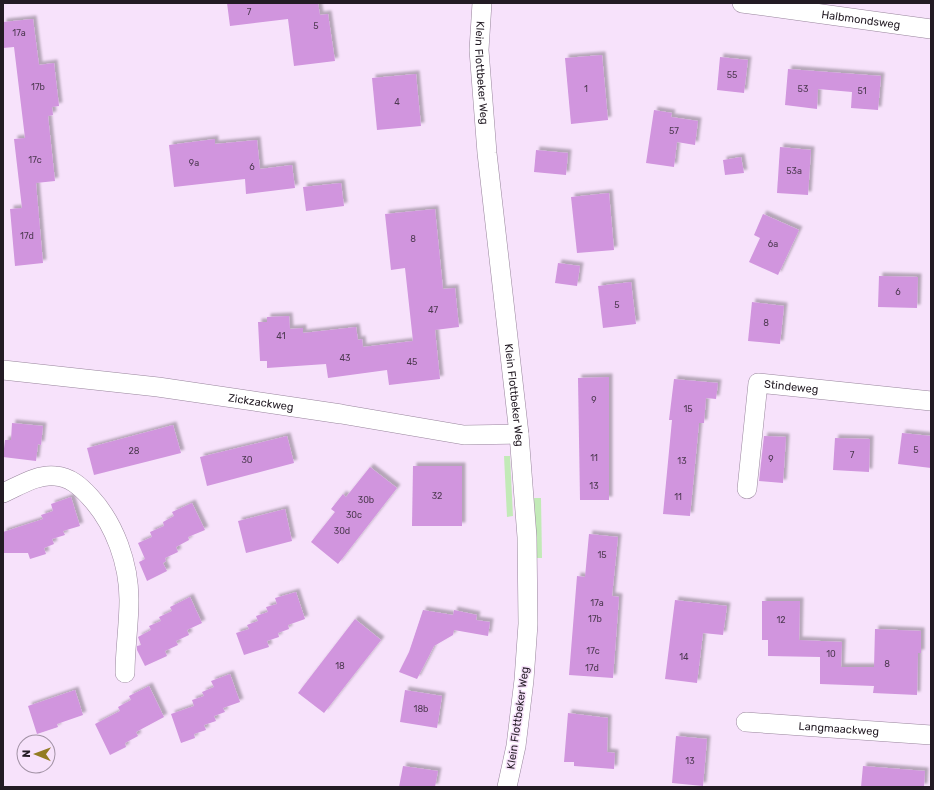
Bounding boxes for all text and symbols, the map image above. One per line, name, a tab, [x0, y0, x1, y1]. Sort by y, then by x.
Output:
house number: 7	[247, 7, 252, 17]
street label: Halbmondsweg	[821, 8, 901, 31]
house number: 5	[313, 21, 319, 31]
street label: Klein Flottbeker Weg	[472, 21, 491, 125]
house number: 17a	[12, 28, 26, 38]
house number: 55	[727, 70, 737, 80]
house number: 17b	[31, 82, 45, 92]
house number: 1	[584, 84, 588, 94]
house number: 53	[798, 84, 808, 94]
house number: 51	[857, 86, 867, 96]
house number: 4	[394, 97, 400, 107]
house number: 57	[669, 126, 679, 136]
house number: 17c	[28, 155, 42, 165]
house number: 9a	[189, 158, 199, 168]
house number: 6	[249, 162, 255, 172]
house number: 53a	[786, 166, 802, 176]
house number: 17d	[20, 231, 34, 241]
house number: 8	[410, 234, 416, 244]
house number: 6a	[768, 239, 778, 249]
house number: 6	[895, 287, 901, 297]
house number: 5	[614, 300, 620, 310]
house number: 47	[428, 305, 438, 315]
house number: 8	[763, 318, 769, 328]
house number: 41	[276, 331, 286, 341]
street label: Klein Flottbeker Weg	[502, 343, 526, 447]
house number: 43	[340, 353, 351, 363]
house number: 45	[407, 357, 417, 367]
street label: Stindeweg	[763, 377, 819, 396]
street label: Zickzackweg	[227, 391, 295, 413]
house number: 9	[591, 395, 597, 405]
house number: 15	[683, 404, 693, 414]
house number: 5	[913, 445, 919, 455]
house number: 28	[128, 446, 140, 456]
house number: 7	[850, 450, 855, 460]
house number: 11	[590, 453, 598, 463]
house number: 9	[768, 454, 774, 464]
house number: 30	[241, 455, 253, 465]
house number: 13	[677, 456, 687, 466]
house number: 13	[589, 481, 599, 491]
house number: 32	[432, 491, 442, 501]
house number: 11	[674, 492, 682, 502]
house number: 30b	[358, 495, 374, 505]
house number: 30c	[346, 510, 362, 520]
house number: 30d	[334, 526, 350, 536]
house number: 15	[597, 550, 607, 560]
house number: 17a	[590, 598, 604, 608]
house number: 17b	[588, 614, 602, 624]
house number: 12	[776, 615, 786, 625]
house number: 17c	[586, 646, 600, 656]
house number: 10	[826, 649, 836, 659]
house number: 14	[679, 652, 689, 662]
house number: 8	[884, 659, 890, 669]
house number: 18	[335, 661, 345, 671]
house number: 17d	[585, 663, 599, 673]
street label: Klein Flottbeker Weg	[504, 666, 532, 770]
house number: 18b	[414, 704, 428, 714]
street label: Langmaackweg	[798, 719, 879, 738]
north arrow	[16, 734, 56, 774]
text: N	[20, 750, 33, 758]
house number: 13	[685, 756, 695, 766]

